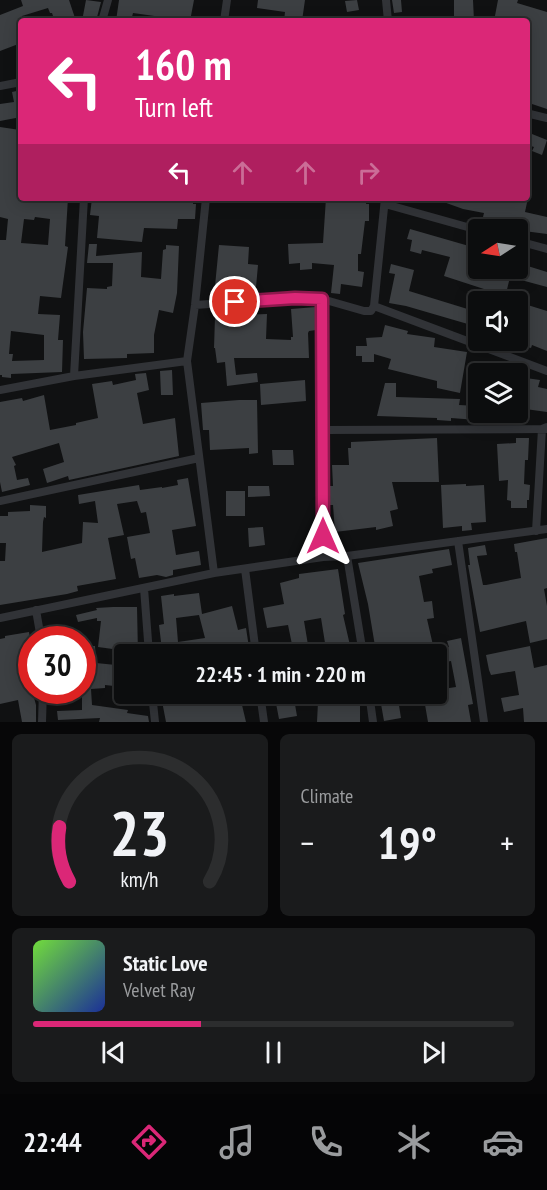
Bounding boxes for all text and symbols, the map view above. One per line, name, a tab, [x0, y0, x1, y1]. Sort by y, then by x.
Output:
text: 160 m	[135, 37, 232, 92]
icon: left	[36, 42, 114, 120]
text: Turn left	[135, 90, 213, 124]
icon: left	[163, 156, 196, 189]
icon: ahead	[226, 156, 259, 189]
icon: ahead	[289, 156, 322, 189]
icon: right	[352, 156, 385, 189]
north arrow	[468, 219, 528, 279]
map controls	[468, 219, 528, 423]
pin	[209, 276, 260, 327]
icon: arrive	[218, 285, 251, 318]
button: sound	[468, 291, 528, 351]
button: layers	[468, 363, 528, 423]
position arrow	[291, 504, 355, 568]
speed limit sign: 30	[18, 626, 96, 704]
text: 22:45 · 1 min · 220 m	[195, 660, 366, 688]
text: Climate	[301, 783, 353, 809]
text: 23	[110, 792, 170, 873]
text: 19°	[378, 813, 437, 871]
text: −	[301, 821, 314, 864]
text: +	[500, 821, 514, 864]
text: km/h	[121, 865, 159, 893]
text: Static Love	[123, 949, 208, 977]
text: Velvet Ray	[123, 977, 195, 1003]
icon: previous	[97, 1036, 130, 1069]
icon: pause	[257, 1036, 290, 1069]
icon: next	[417, 1036, 450, 1069]
icon: directions	[128, 1121, 170, 1163]
icon: music	[216, 1121, 258, 1163]
icon: phone	[305, 1121, 347, 1163]
icon: climate	[393, 1121, 435, 1163]
icon: car	[482, 1121, 524, 1163]
text: 22:44	[23, 1125, 82, 1159]

